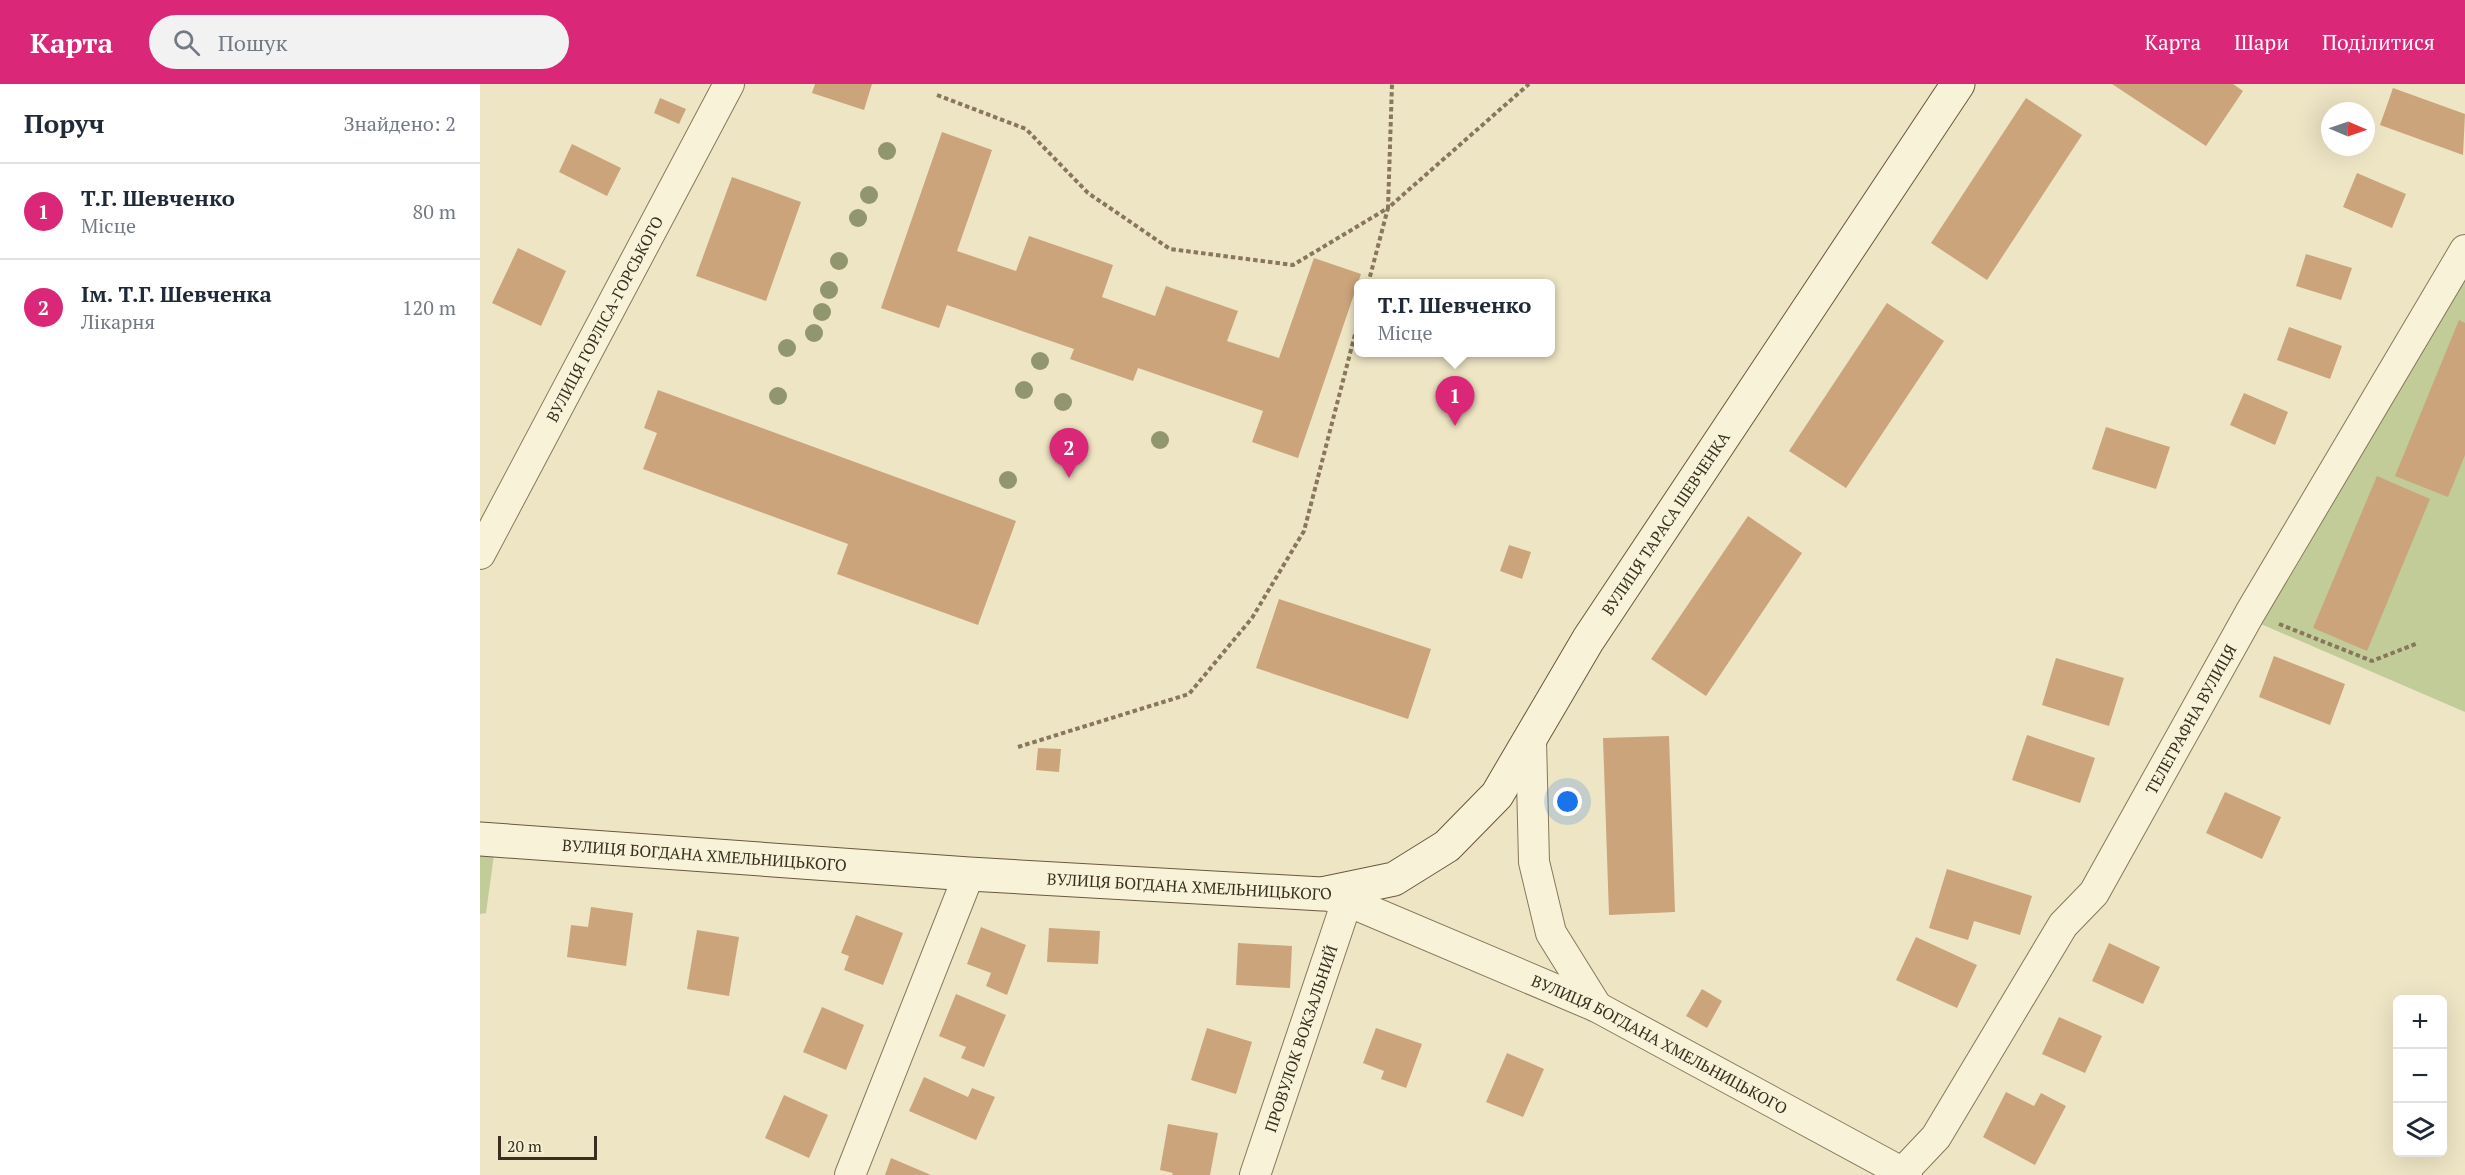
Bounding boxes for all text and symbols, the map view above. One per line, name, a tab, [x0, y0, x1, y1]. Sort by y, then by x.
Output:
search box	[149, 15, 569, 69]
text: Карта	[30, 24, 113, 61]
icon: search	[170, 26, 203, 59]
text: Пошук	[218, 28, 287, 57]
text: Карта	[2144, 28, 2201, 56]
text: Шари	[2234, 28, 2289, 56]
text: Поділитися	[2322, 28, 2435, 56]
north arrow	[2321, 102, 2375, 156]
text: Поруч	[24, 106, 105, 140]
text: Знайдено: 2	[343, 110, 456, 137]
text: Т.Г. Шевченко	[81, 183, 235, 212]
text: 1	[38, 198, 49, 225]
text: 80 m	[413, 198, 456, 225]
text: Місце	[81, 212, 136, 239]
street label: ВУЛИЦЯ ГОРЛІСА-ГОРСЬКОГО	[541, 212, 668, 426]
text: Ім. Т.Г. Шевченка	[81, 279, 272, 308]
popup	[1354, 279, 1555, 357]
text: Т.Г. Шевченко	[1378, 290, 1531, 319]
text: 2	[38, 294, 49, 321]
text: 120 m	[402, 294, 456, 321]
text: Лікарня	[81, 308, 155, 335]
text: Місце	[1378, 319, 1433, 346]
pin: 1	[1436, 376, 1474, 426]
street label: ВУЛИЦЯ ТАРАСА ШЕВЧЕНКА	[1596, 427, 1735, 620]
pin: 2	[1050, 428, 1088, 478]
street label: ТЕЛЕГРАФНА ВУЛИЦЯ	[2140, 640, 2241, 798]
your location	[1553, 787, 1582, 816]
street label: ВУЛИЦЯ БОГДАНА ХМЕЛЬНИЦЬКОГО	[561, 834, 848, 876]
street label: ВУЛИЦЯ БОГДАНА ХМЕЛЬНИЦЬКОГО	[1046, 867, 1334, 905]
street label: ПРОВУЛОК ВОКЗАЛЬНИЙ	[1259, 942, 1343, 1135]
street label: ВУЛИЦЯ БОГДАНА ХМЕЛЬНИЦЬКОГО	[1528, 969, 1791, 1119]
map controls	[2393, 995, 2447, 1157]
button: +	[2393, 995, 2447, 1049]
button: −	[2393, 1049, 2447, 1103]
button: layers	[2393, 1103, 2447, 1157]
scale bar	[498, 1133, 597, 1160]
text: 20 m	[507, 1135, 542, 1157]

